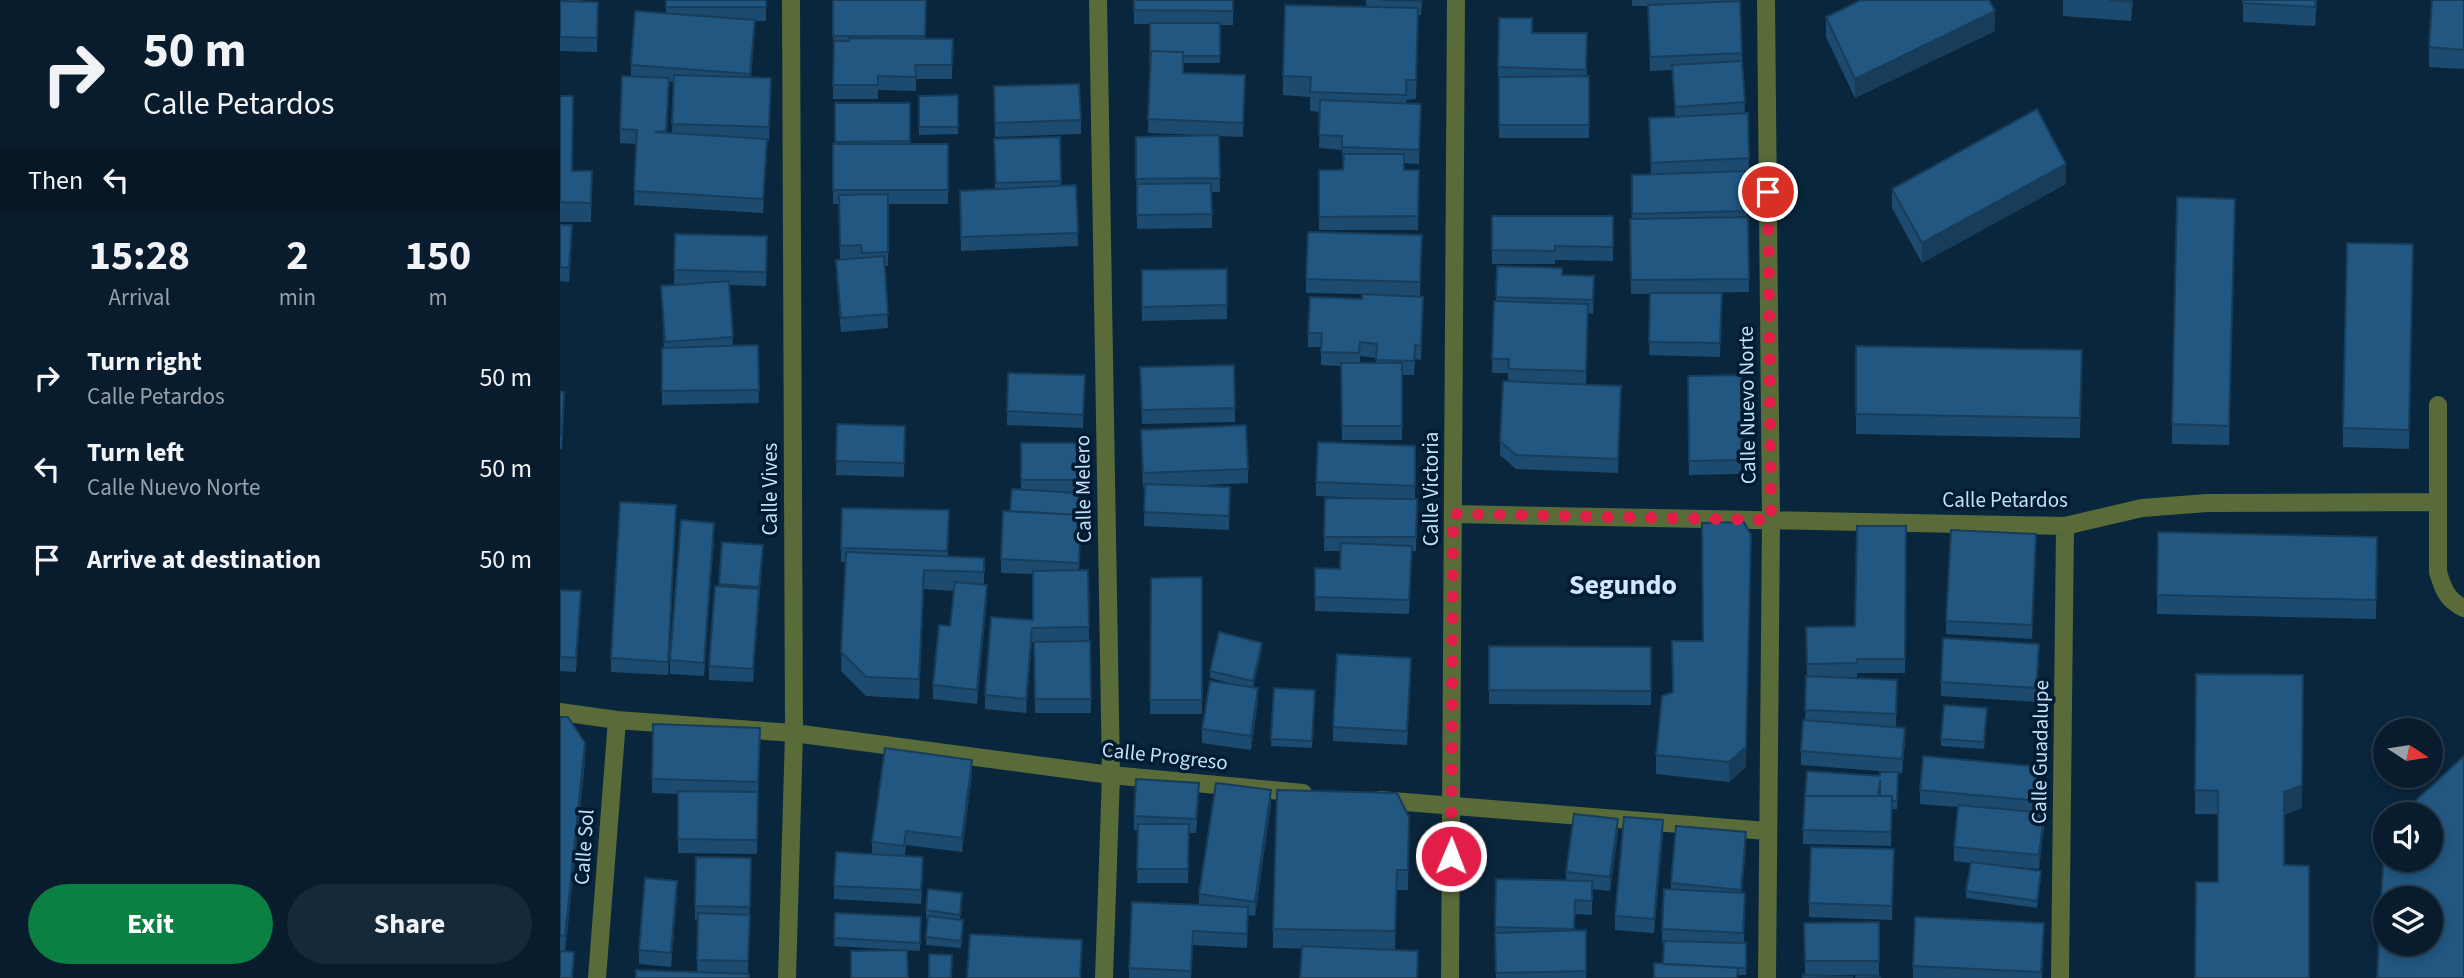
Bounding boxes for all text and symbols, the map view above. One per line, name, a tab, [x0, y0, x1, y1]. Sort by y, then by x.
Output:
text: 50 m	[143, 16, 247, 86]
icon: right	[28, 28, 119, 119]
text: Calle Petardos	[143, 81, 334, 127]
icon: left	[97, 161, 135, 199]
text: Then	[28, 162, 83, 199]
pin	[1738, 162, 1798, 222]
icon: arrive	[1749, 173, 1787, 211]
text: 15:28	[89, 226, 190, 286]
text: 2	[286, 226, 308, 286]
text: 150	[405, 226, 471, 286]
text: Arrival	[108, 281, 170, 314]
text: min	[279, 281, 316, 314]
text: m	[428, 281, 448, 314]
street label: Calle Nuevo Norte	[1731, 326, 1763, 484]
text: Turn right	[87, 343, 202, 380]
icon: right	[28, 359, 66, 397]
text: 50 m	[479, 359, 532, 396]
text: Calle Petardos	[87, 380, 225, 413]
street label: Calle Victoria	[1416, 432, 1446, 546]
text: Turn left	[87, 434, 184, 471]
street label: Calle Melero	[1067, 435, 1099, 543]
street label: Calle Vives	[755, 442, 785, 535]
icon: left	[28, 450, 66, 488]
text: 50 m	[479, 450, 532, 487]
text: Calle Nuevo Norte	[87, 471, 260, 504]
street label: Calle Petardos	[1942, 485, 2068, 515]
icon: arrive	[28, 541, 66, 579]
text: Arrive at destination	[87, 541, 321, 578]
text: 50 m	[479, 541, 532, 578]
district label: Segundo	[1569, 565, 1677, 605]
street label: Calle Guadalupe	[2024, 680, 2056, 824]
north arrow	[2373, 718, 2443, 788]
map controls	[2373, 718, 2443, 956]
street label: Calle Progreso	[1101, 734, 1229, 778]
button: sound	[2373, 802, 2443, 872]
street label: Calle Sol	[566, 808, 602, 886]
position arrow	[1414, 819, 1488, 893]
button: Exit	[28, 884, 273, 964]
button: Share	[287, 884, 532, 964]
button: layers	[2373, 886, 2443, 956]

